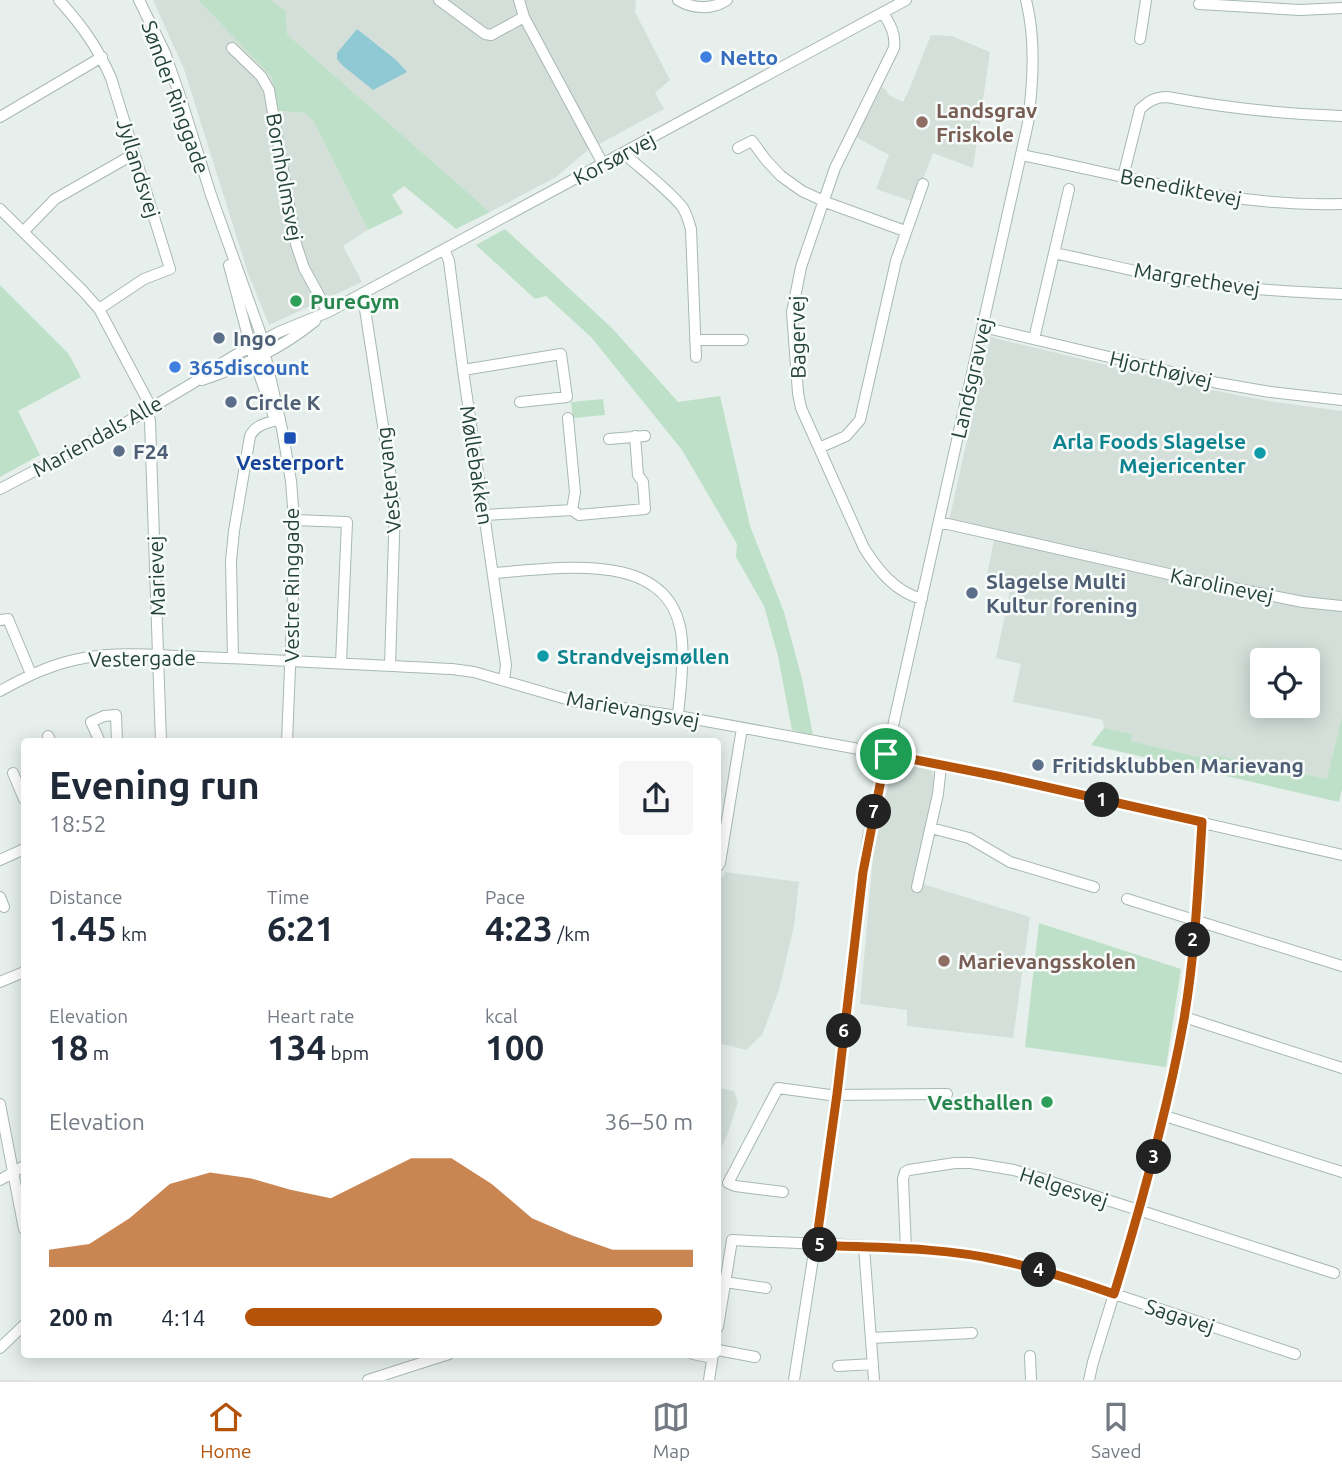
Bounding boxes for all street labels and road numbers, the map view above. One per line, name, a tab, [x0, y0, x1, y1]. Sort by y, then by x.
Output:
street label: Sønder Ringgade	[137, 17, 215, 177]
street label: Bornholmsvej	[262, 111, 308, 243]
street label: Jyllandsvej	[113, 115, 165, 221]
street label: Korsørvej	[569, 126, 659, 190]
street label: Benediktevej	[1118, 163, 1244, 211]
street label: Margrethevej	[1132, 257, 1262, 301]
street label: Bagervej	[784, 295, 810, 379]
street label: Landsgravvej	[945, 315, 997, 441]
street label: Hjorthøjvej	[1107, 346, 1215, 392]
street label: Mariendals Alle	[28, 390, 166, 482]
street label: Møllebakken	[456, 404, 498, 526]
street label: Vestervang	[370, 426, 406, 534]
street label: Vestre Ringgade	[279, 508, 303, 662]
street label: Marievej	[143, 535, 169, 617]
street label: Karolinevej	[1168, 562, 1276, 608]
street label: Vestergade	[88, 645, 196, 671]
street label: Marievangsvej	[565, 685, 701, 733]
street label: Helgesvej	[1017, 1161, 1111, 1213]
street label: Sagavej	[1142, 1294, 1218, 1338]

